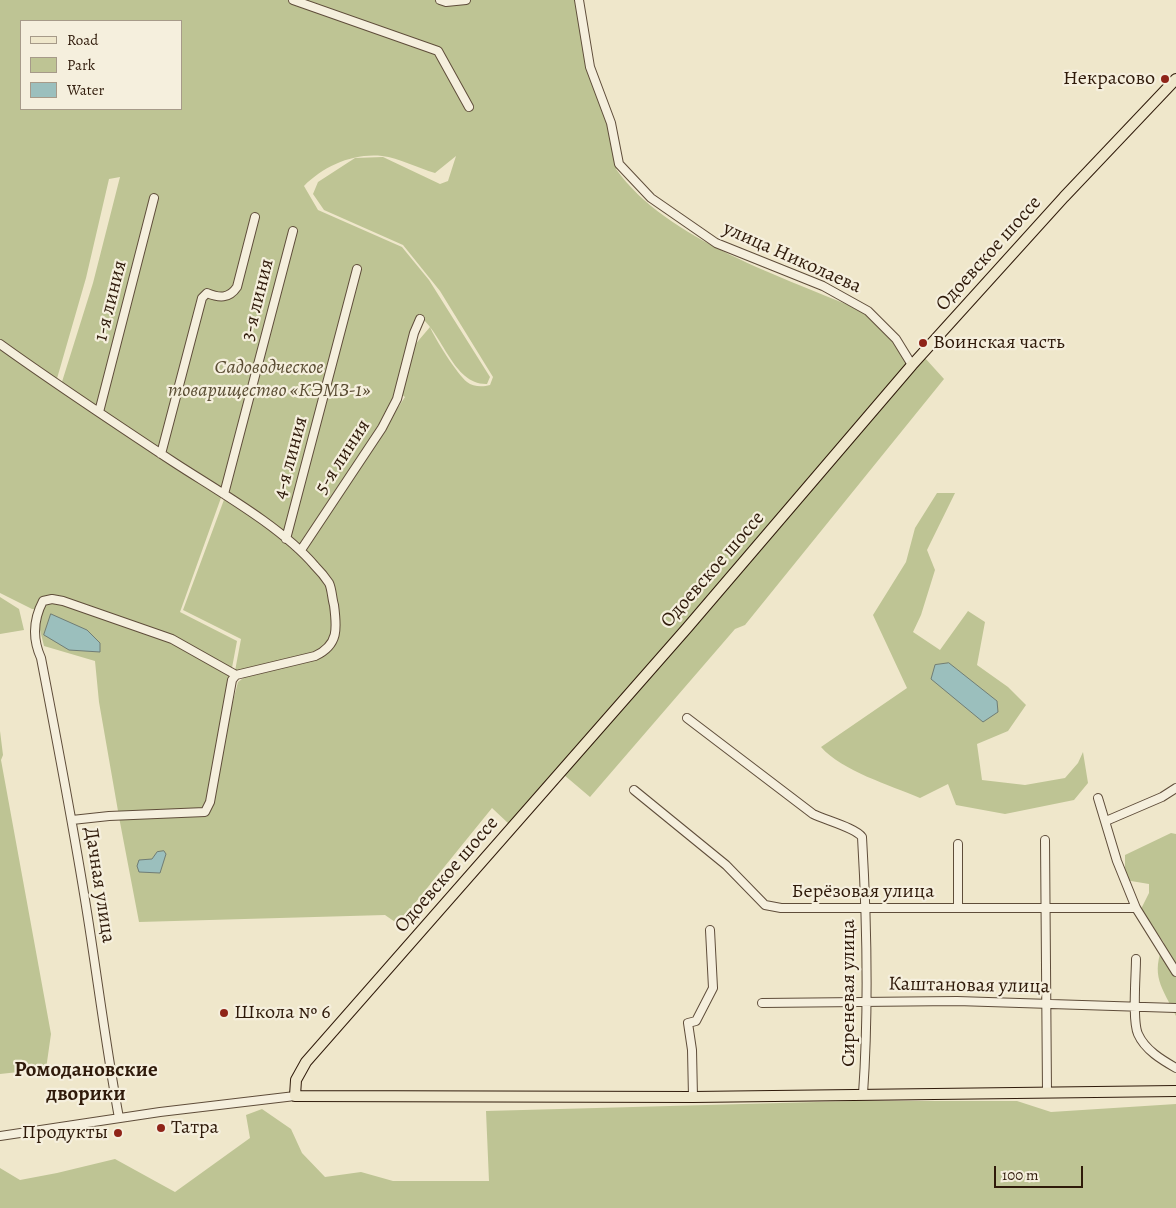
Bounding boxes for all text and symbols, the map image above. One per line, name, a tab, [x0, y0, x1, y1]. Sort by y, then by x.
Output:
legend	[20, 20, 182, 110]
text: Road	[67, 30, 98, 50]
text: Park	[67, 55, 95, 75]
place label: Некрасово	[1063, 67, 1155, 91]
marker: Некрасово	[1159, 73, 1171, 85]
text: Water	[67, 80, 104, 100]
street label: Одоевское шоссе	[931, 192, 1047, 316]
street label: улица Николаева	[719, 217, 865, 299]
street label: 3-я линия	[236, 256, 280, 344]
street label: 1-я линия	[89, 258, 133, 344]
place label: Воинская часть	[933, 331, 1065, 355]
marker: Воинская часть	[917, 337, 929, 349]
park label: Садоводческое товарищество «КЭМЗ-1»	[168, 356, 370, 403]
street label: 4-я линия	[268, 414, 314, 502]
street label: 5-я линия	[310, 415, 376, 499]
street label: Одоевское шоссе	[656, 507, 770, 633]
street label: Одоевское шоссе	[390, 812, 504, 938]
street label: Дачная улица	[78, 825, 120, 945]
street label: Берёзовая улица	[792, 880, 934, 904]
street label: Сиреневая улица	[837, 919, 861, 1067]
street label: Каштановая улица	[888, 973, 1050, 999]
place label: Школа № 6	[234, 1001, 331, 1025]
marker: Школа № 6	[218, 1007, 230, 1019]
district label: Ромодановские дворики	[14, 1058, 158, 1108]
place label: Татра	[171, 1116, 219, 1140]
place label: Продукты	[22, 1121, 108, 1145]
marker: Татра	[155, 1122, 167, 1134]
marker: Продукты	[112, 1127, 124, 1139]
scale bar	[996, 1156, 1085, 1188]
text: 100 m	[1002, 1165, 1039, 1185]

